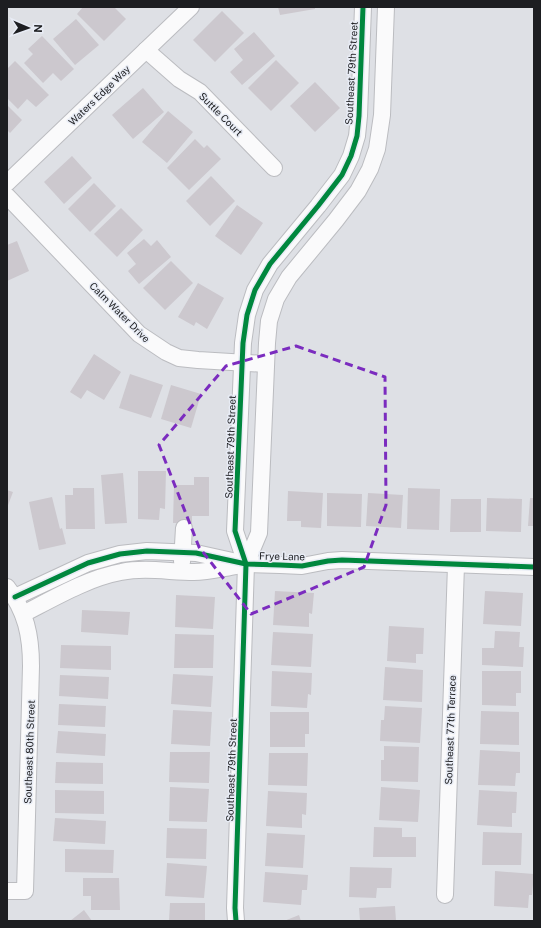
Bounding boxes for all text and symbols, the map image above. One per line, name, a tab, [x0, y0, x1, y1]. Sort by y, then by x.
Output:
north arrow	[8, 8, 48, 48]
street label: Southeast 79th Street	[342, 21, 360, 125]
text: N	[32, 24, 44, 33]
street label: Waters Edge Way	[66, 62, 133, 127]
street label: Suttle Court	[197, 90, 245, 138]
street label: Calm Water Drive	[87, 279, 153, 345]
street label: Southeast 79th Street	[222, 395, 238, 499]
street label: Frye Lane	[259, 550, 305, 562]
street label: Southeast 77th Terrace	[442, 675, 458, 785]
street label: Southeast 80th Street	[21, 700, 37, 804]
street label: Southeast 79th Street	[223, 718, 239, 822]

